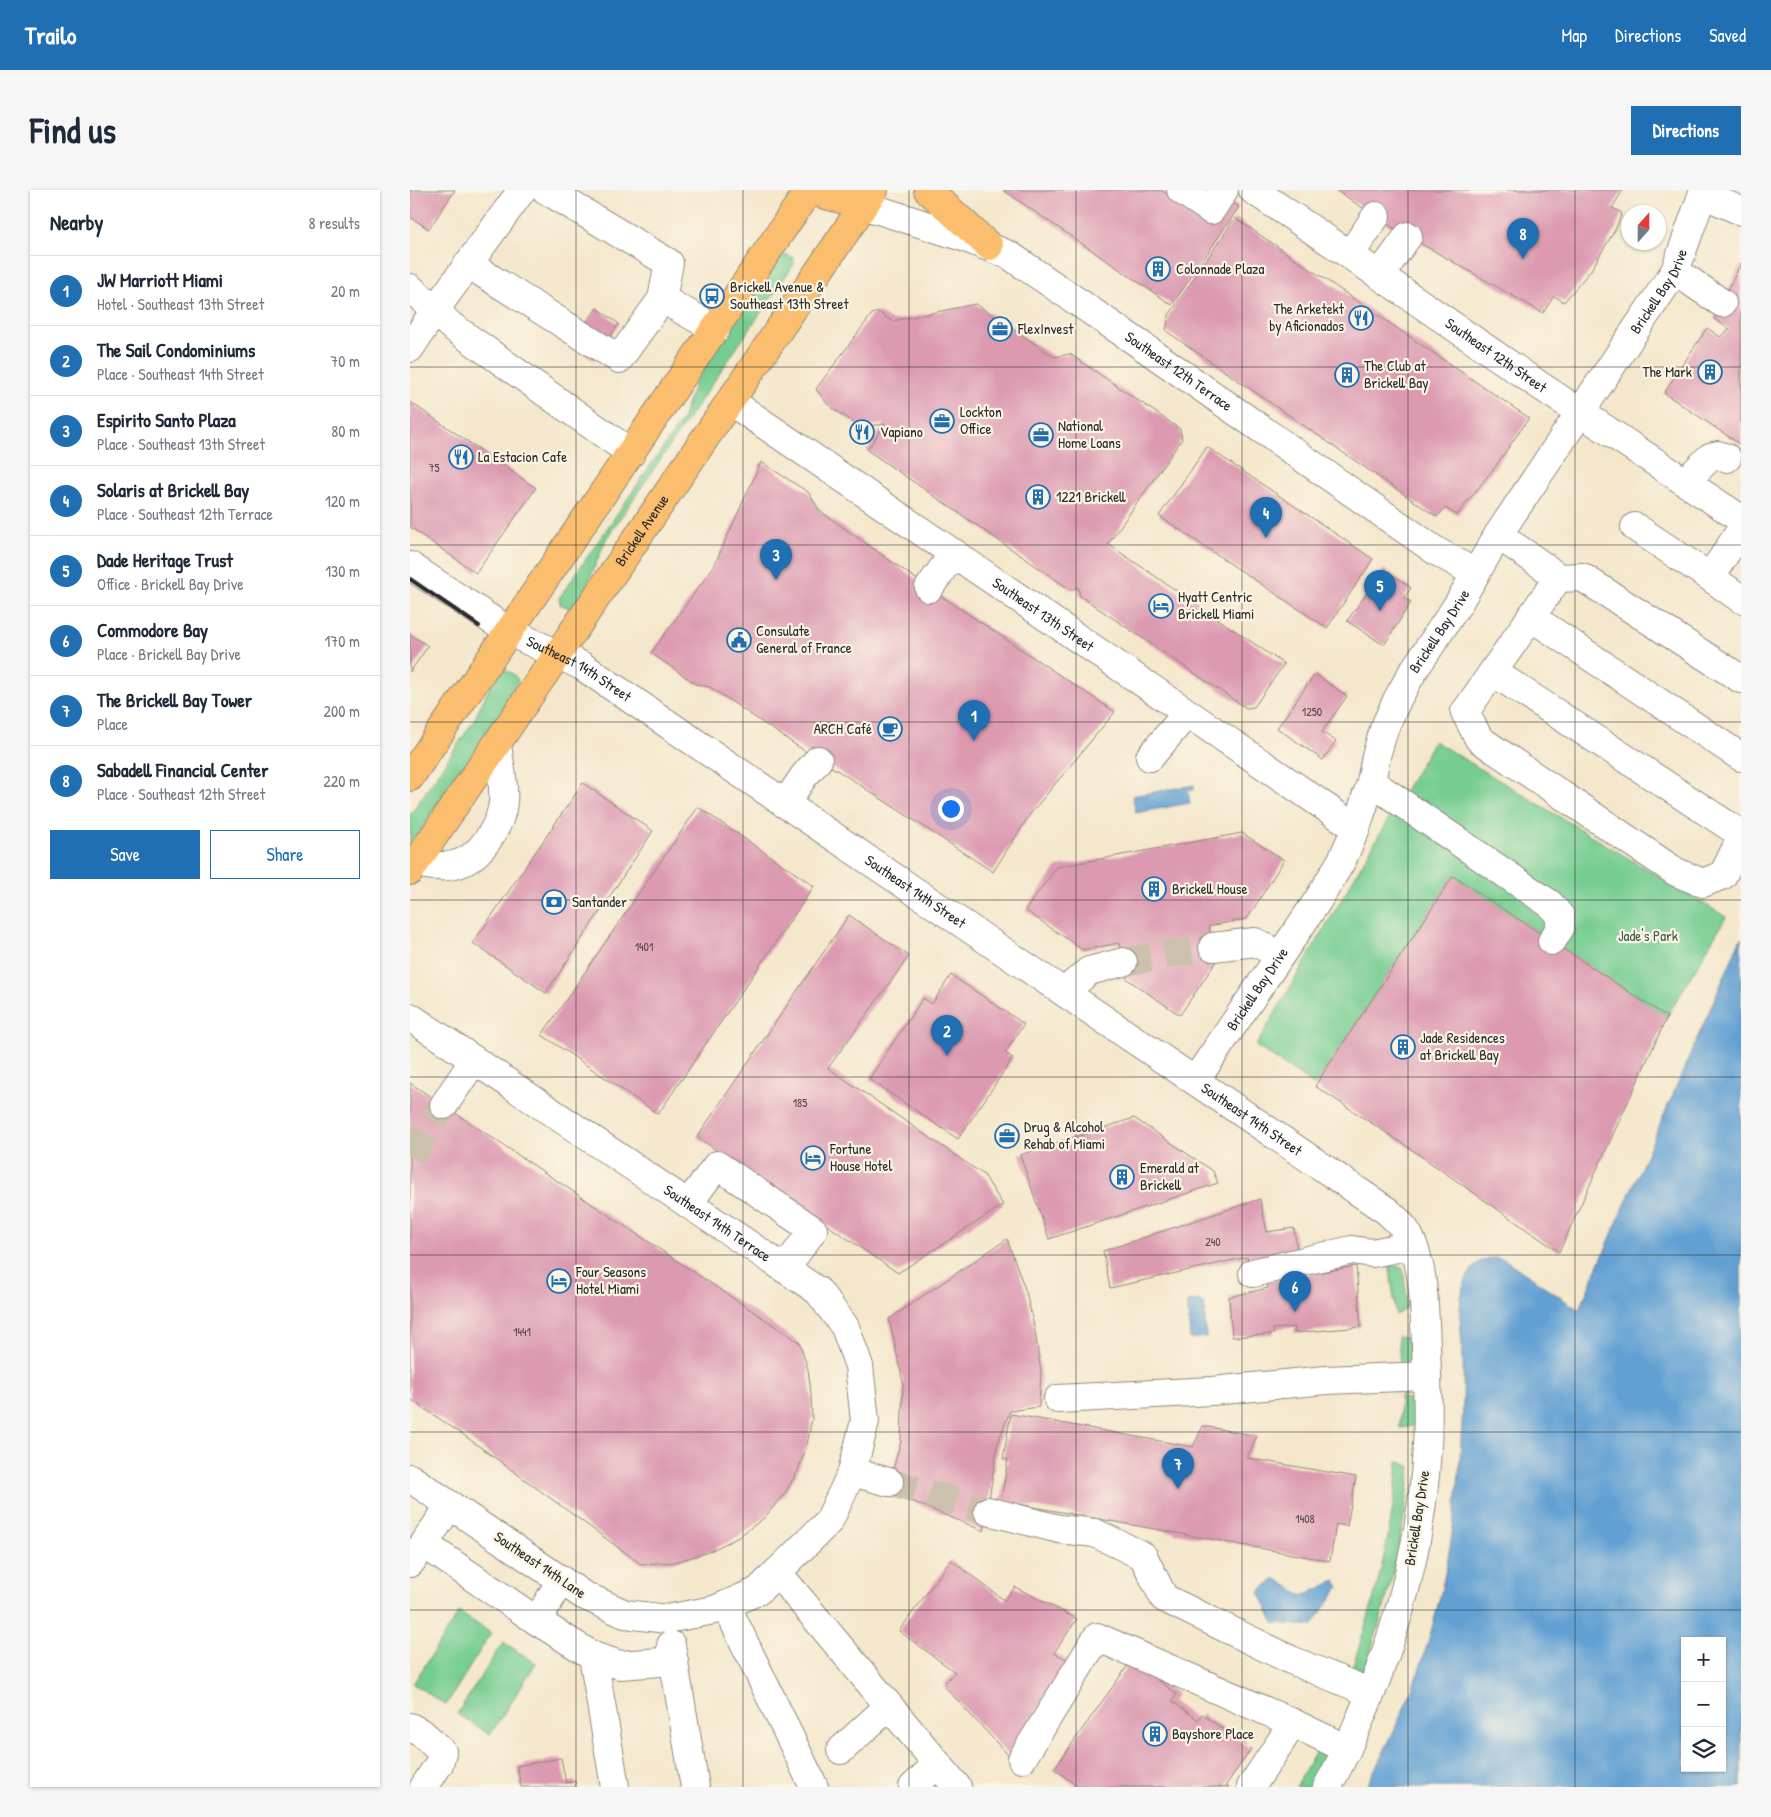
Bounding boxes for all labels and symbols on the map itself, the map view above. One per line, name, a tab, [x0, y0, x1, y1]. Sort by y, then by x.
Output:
north arrow	[1621, 205, 1666, 250]
pin: 8	[1507, 218, 1539, 259]
street label: Brickell Bay Drive	[1625, 246, 1692, 338]
building icon: Colonnade Plaza	[1145, 256, 1171, 282]
place label: Colonnade Plaza	[1176, 258, 1265, 279]
place label: Brickell Avenue & Southeast 13th Street	[730, 276, 849, 314]
bus stop icon: Brickell Avenue & Southeast 13th Street	[699, 283, 725, 309]
place label: The Arketekt by Aficionados	[1269, 298, 1345, 336]
restaurant icon: The Arketekt by Aficionados	[1348, 305, 1374, 331]
street label: Southeast 12th Street	[1441, 313, 1552, 398]
office icon: FlexInvest	[987, 316, 1013, 342]
place label: FlexInvest	[1017, 318, 1074, 339]
street label: Southeast 12th Terrace	[1121, 326, 1237, 416]
place label: The Club at Brickell Bay	[1364, 355, 1429, 393]
building icon: The Mark	[1697, 359, 1723, 385]
place label: The Mark	[1642, 361, 1692, 382]
building icon: The Club at Brickell Bay	[1334, 362, 1360, 388]
place label: Lockton Office	[960, 401, 1002, 439]
office icon: Lockton Office	[929, 408, 955, 434]
place label: National Home Loans	[1058, 415, 1121, 453]
restaurant icon: Vapiano	[849, 419, 875, 445]
place label: Vapiano	[880, 421, 923, 442]
office icon: National Home Loans	[1028, 422, 1054, 448]
restaurant icon: La Estacion Cafe	[448, 444, 474, 470]
place label: La Estacion Cafe	[478, 446, 567, 467]
house number: 75	[428, 459, 440, 476]
building icon: 1221 Brickell	[1025, 484, 1051, 510]
place label: 1221 Brickell	[1056, 486, 1126, 507]
street label: Brickell Avenue	[610, 490, 674, 570]
pin: 4	[1250, 497, 1282, 538]
pin: 3	[760, 539, 792, 580]
pin: 5	[1364, 570, 1396, 611]
street label: Southeast 13th Street	[988, 572, 1099, 657]
street label: Brickell Bay Drive	[1404, 585, 1474, 677]
place label: Hyatt Centric Brickell Miami	[1178, 586, 1254, 624]
hotel icon: Hyatt Centric Brickell Miami	[1148, 593, 1174, 619]
place label: Consulate General of France	[756, 620, 852, 658]
public building icon: Consulate General of France	[726, 627, 752, 653]
street label: Southeast 14th Street	[523, 630, 636, 707]
pin: 1	[958, 700, 990, 741]
house number: 1250	[1302, 703, 1322, 720]
cafe icon: ARCH Café	[877, 716, 903, 742]
place label: ARCH Café	[814, 718, 872, 739]
your location	[938, 796, 964, 822]
street label: Southeast 14th Street	[861, 850, 971, 933]
building icon: Brickell House	[1141, 876, 1167, 902]
place label: Brickell House	[1172, 878, 1248, 899]
bank icon: Santander	[541, 889, 567, 915]
place label: Santander	[572, 891, 627, 912]
park label: Jade's Park	[1618, 925, 1678, 946]
house number: 1401	[635, 938, 653, 955]
street label: Brickell Bay Drive	[1221, 943, 1293, 1035]
pin: 2	[931, 1015, 963, 1056]
place label: Jade Residences at Brickell Bay	[1420, 1027, 1505, 1065]
building icon: Jade Residences at Brickell Bay	[1390, 1034, 1416, 1060]
street label: Southeast 14th Street	[1197, 1077, 1307, 1161]
house number: 185	[793, 1094, 807, 1111]
place label: Drug & Alcohol Rehab of Miami	[1024, 1116, 1105, 1154]
office icon: Drug & Alcohol Rehab of Miami	[994, 1123, 1020, 1149]
place label: Fortune House Hotel	[829, 1138, 892, 1176]
hotel icon: Fortune House Hotel	[800, 1145, 826, 1171]
place label: Emerald at Brickell	[1140, 1157, 1200, 1195]
building icon: Emerald at Brickell	[1109, 1164, 1135, 1190]
street label: Southeast 14th Terrace	[660, 1179, 775, 1266]
house number: 240	[1205, 1233, 1221, 1250]
place label: Four Seasons Hotel Miami	[575, 1261, 646, 1299]
hotel icon: Four Seasons Hotel Miami	[546, 1268, 572, 1294]
pin: 6	[1279, 1271, 1311, 1312]
house number: 1441	[513, 1323, 531, 1340]
pin: 7	[1162, 1448, 1194, 1489]
street label: Brickell Bay Drive	[1399, 1469, 1434, 1567]
house number: 1408	[1295, 1510, 1315, 1527]
street label: Southeast 14th Lane	[490, 1526, 590, 1603]
building icon: Bayshore Place	[1142, 1721, 1168, 1747]
place label: Bayshore Place	[1172, 1723, 1254, 1744]

